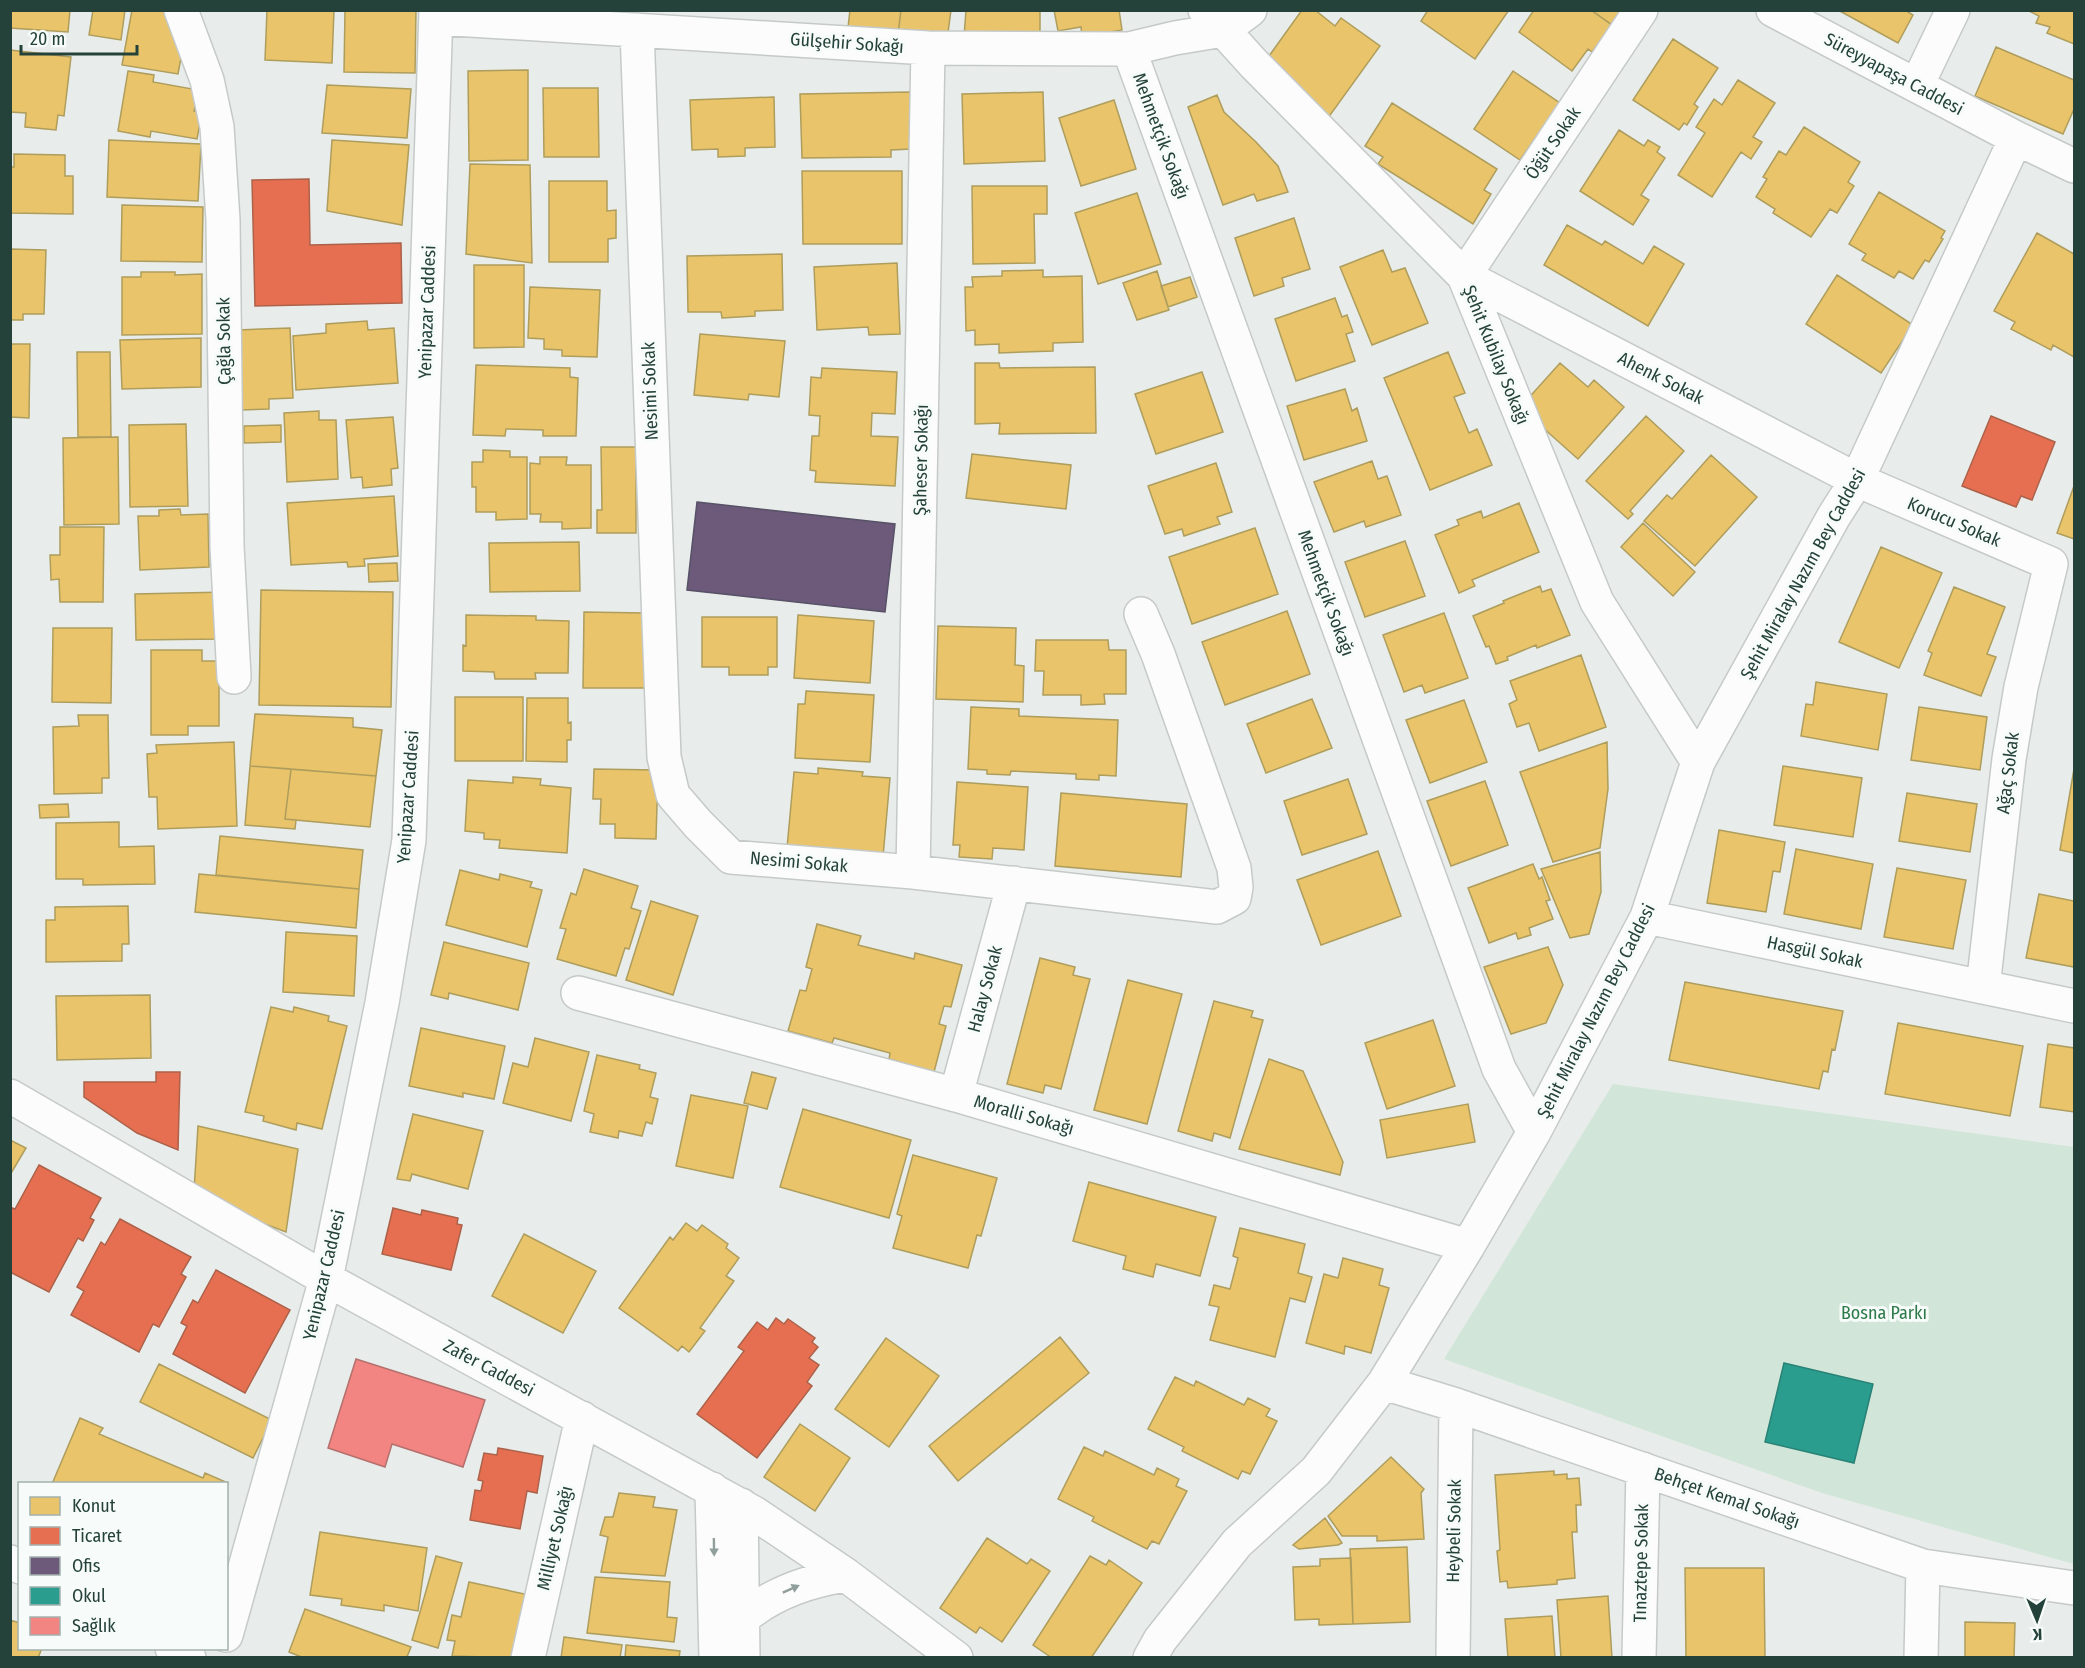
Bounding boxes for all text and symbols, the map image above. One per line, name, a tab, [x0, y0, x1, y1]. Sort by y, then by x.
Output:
scale bar	[21, 18, 136, 56]
text: 20 m	[30, 28, 65, 50]
street label: Gülşehir Sokağı	[789, 28, 905, 58]
street label: Süreyyapaşa Caddesi	[1821, 28, 1967, 120]
street label: Mehmetçik Sokağı	[1128, 70, 1194, 202]
street label: Öğüt Sokak	[1521, 102, 1586, 183]
street label: Yenipazar Caddesi	[414, 245, 440, 379]
street label: Şehit Kubilay Sokağı	[1458, 282, 1534, 428]
street label: Çağla Sokak	[212, 296, 236, 385]
street label: Nesimi Sokak	[637, 341, 663, 441]
street label: Ahenk Sokak	[1614, 347, 1708, 409]
street label: Şaheser Sokağı	[909, 404, 933, 516]
street label: Şehit Miralay Nazım Bey Caddesi	[1736, 465, 1870, 683]
street label: Korucu Sokak	[1904, 492, 2005, 552]
street label: Mehmetçik Sokağı	[1293, 527, 1359, 659]
street label: Yenipazar Caddesi	[392, 730, 424, 864]
street label: Ağaç Sokak	[1992, 730, 2024, 815]
street label: Nesimi Sokak	[749, 847, 850, 877]
street label: Şehit Miralay Nazım Bey Caddesi	[1532, 900, 1660, 1122]
street label: Hasgül Sokak	[1765, 931, 1866, 973]
street label: Halay Sokak	[963, 943, 1007, 1035]
street label: Moralli Sokağı	[971, 1090, 1077, 1140]
street label: Yenipazar Caddesi	[298, 1207, 350, 1343]
park label: Bosna Parkı	[1841, 1302, 1927, 1324]
street label: Zafer Caddesi	[440, 1335, 538, 1401]
street label: Behçet Kemal Sokağı	[1651, 1463, 1803, 1533]
street label: Heybeli Sokak	[1442, 1478, 1466, 1583]
legend	[18, 1482, 228, 1650]
street label: Milliyet Sokağı	[532, 1484, 578, 1592]
text: Konut	[72, 1495, 116, 1517]
street label: Tınaztepe Sokak	[1629, 1503, 1653, 1623]
text: Ticaret	[72, 1525, 122, 1547]
one-way arrow	[709, 1538, 718, 1557]
text: Ofis	[72, 1555, 101, 1577]
text: Okul	[72, 1585, 106, 1607]
one-way arrow	[782, 1585, 799, 1594]
north arrow	[2007, 1590, 2067, 1650]
text: Sağlık	[72, 1615, 116, 1637]
text: K	[2032, 1625, 2042, 1644]

